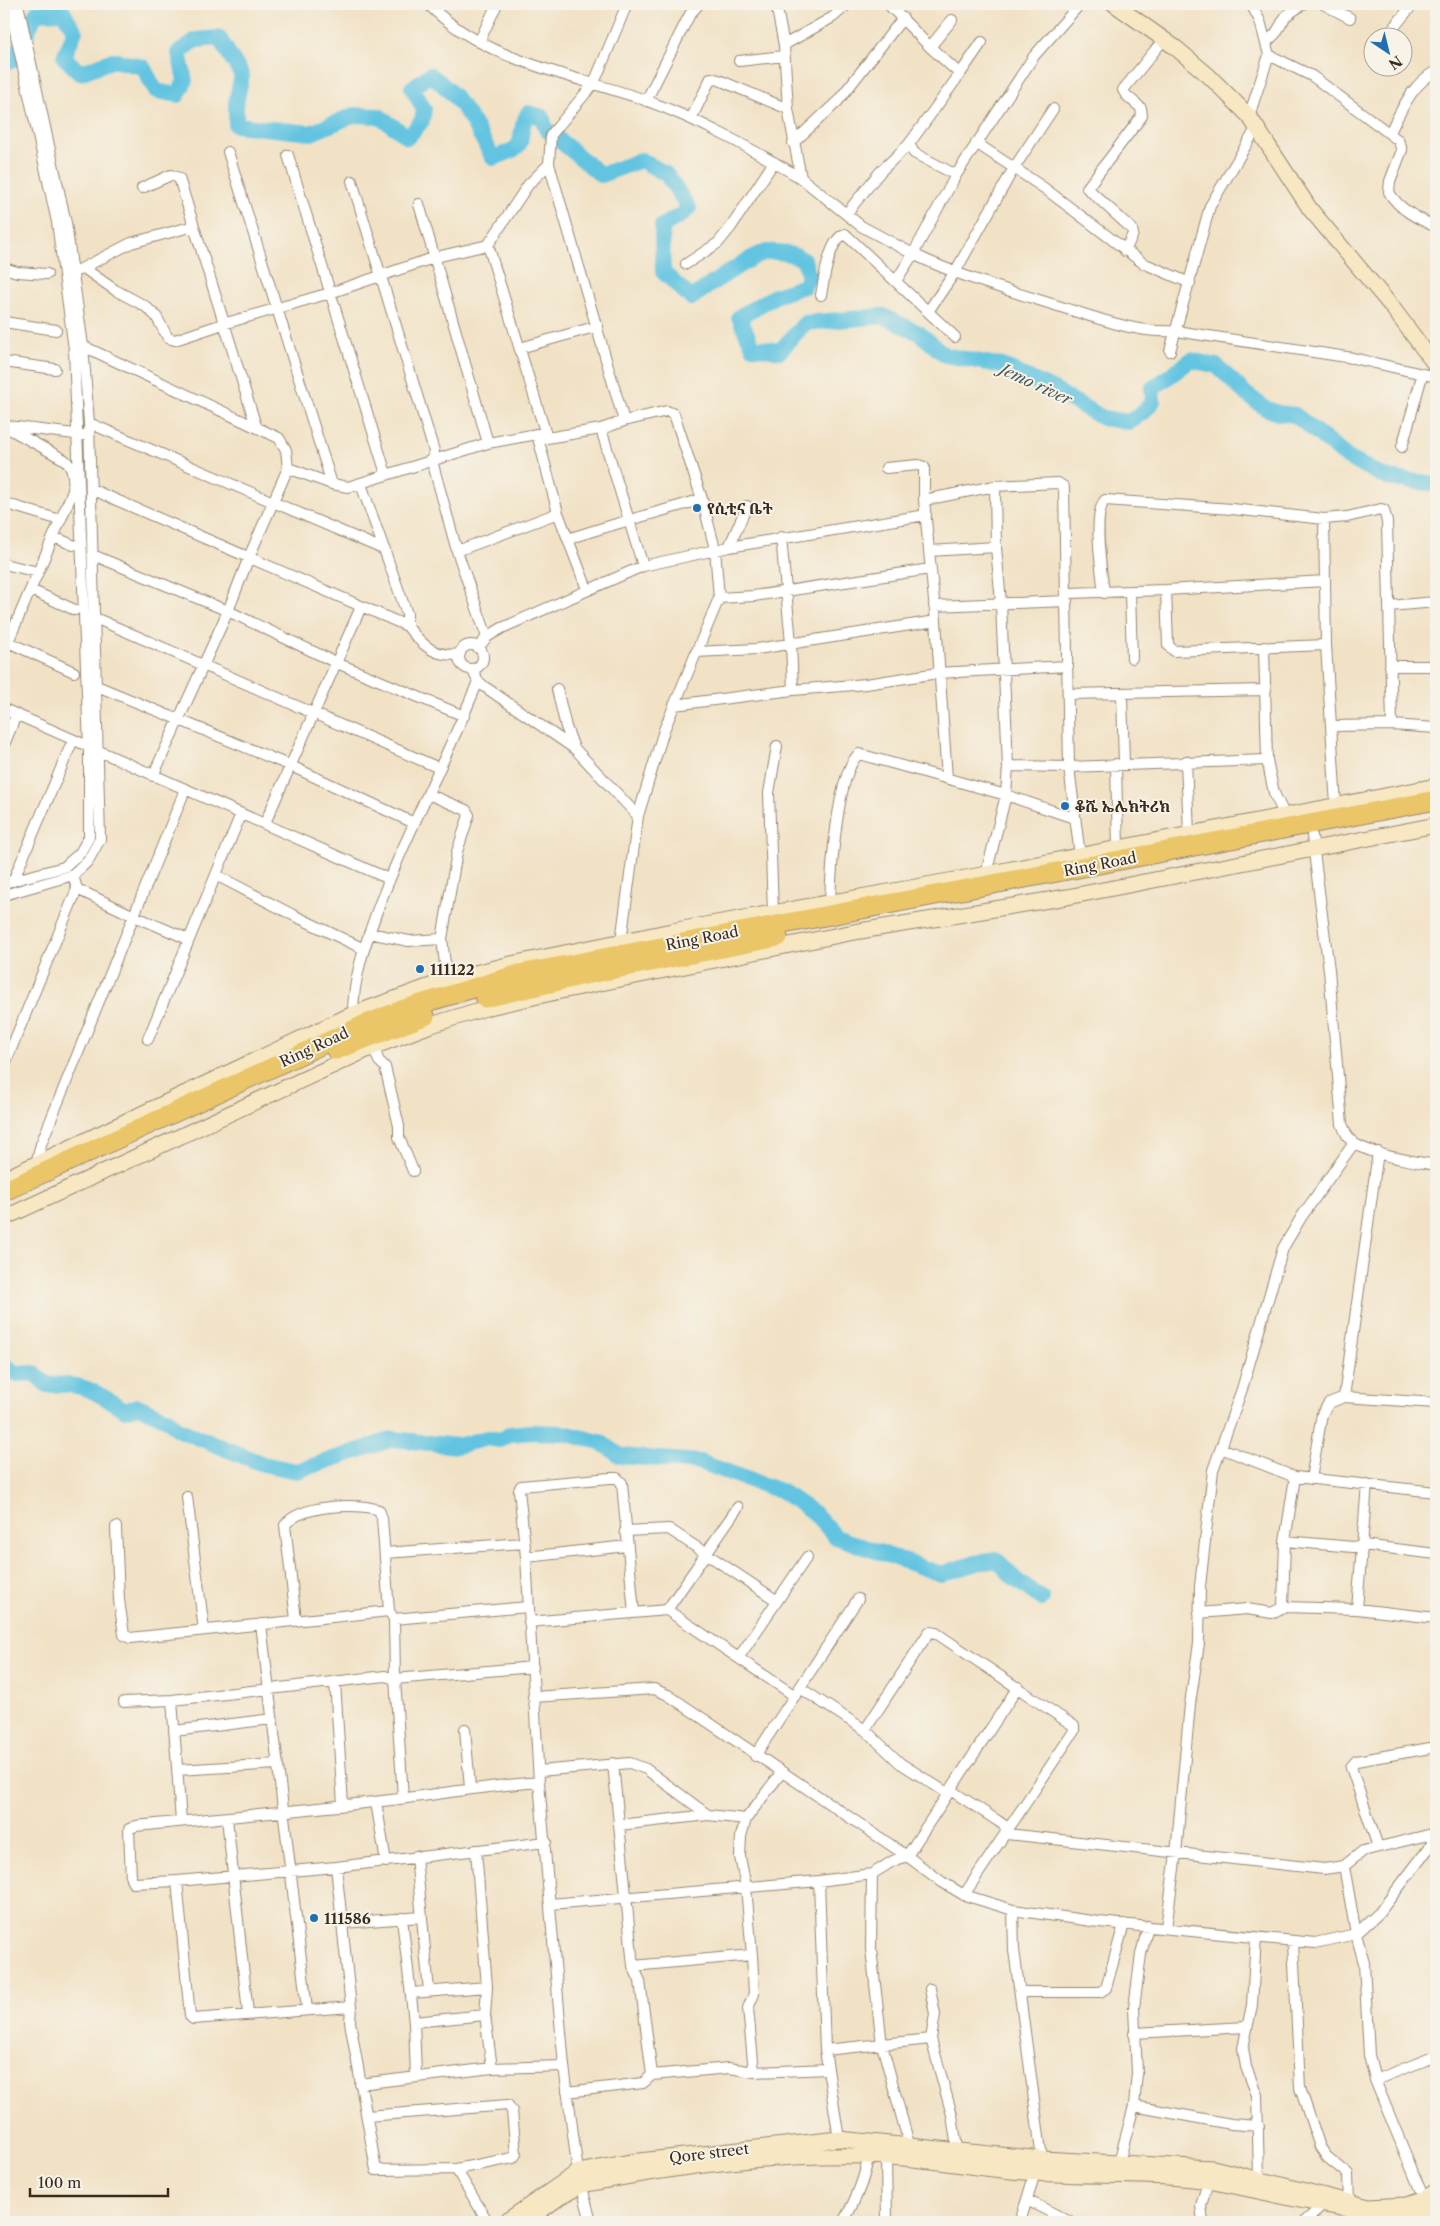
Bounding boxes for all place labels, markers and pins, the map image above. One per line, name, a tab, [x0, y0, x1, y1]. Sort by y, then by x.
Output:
place label: የሲቲና ቤት	[707, 499, 774, 518]
marker: የሲቲና ቤት	[691, 502, 703, 514]
place label: ቆሼ ኤሌክትሪክ	[1075, 797, 1170, 816]
marker: ቆሼ ኤሌክትሪክ	[1059, 800, 1071, 812]
place label: 111122	[430, 960, 475, 979]
marker: 111122	[414, 963, 426, 975]
place label: 111586	[324, 1909, 371, 1928]
marker: 111586	[308, 1912, 320, 1924]

